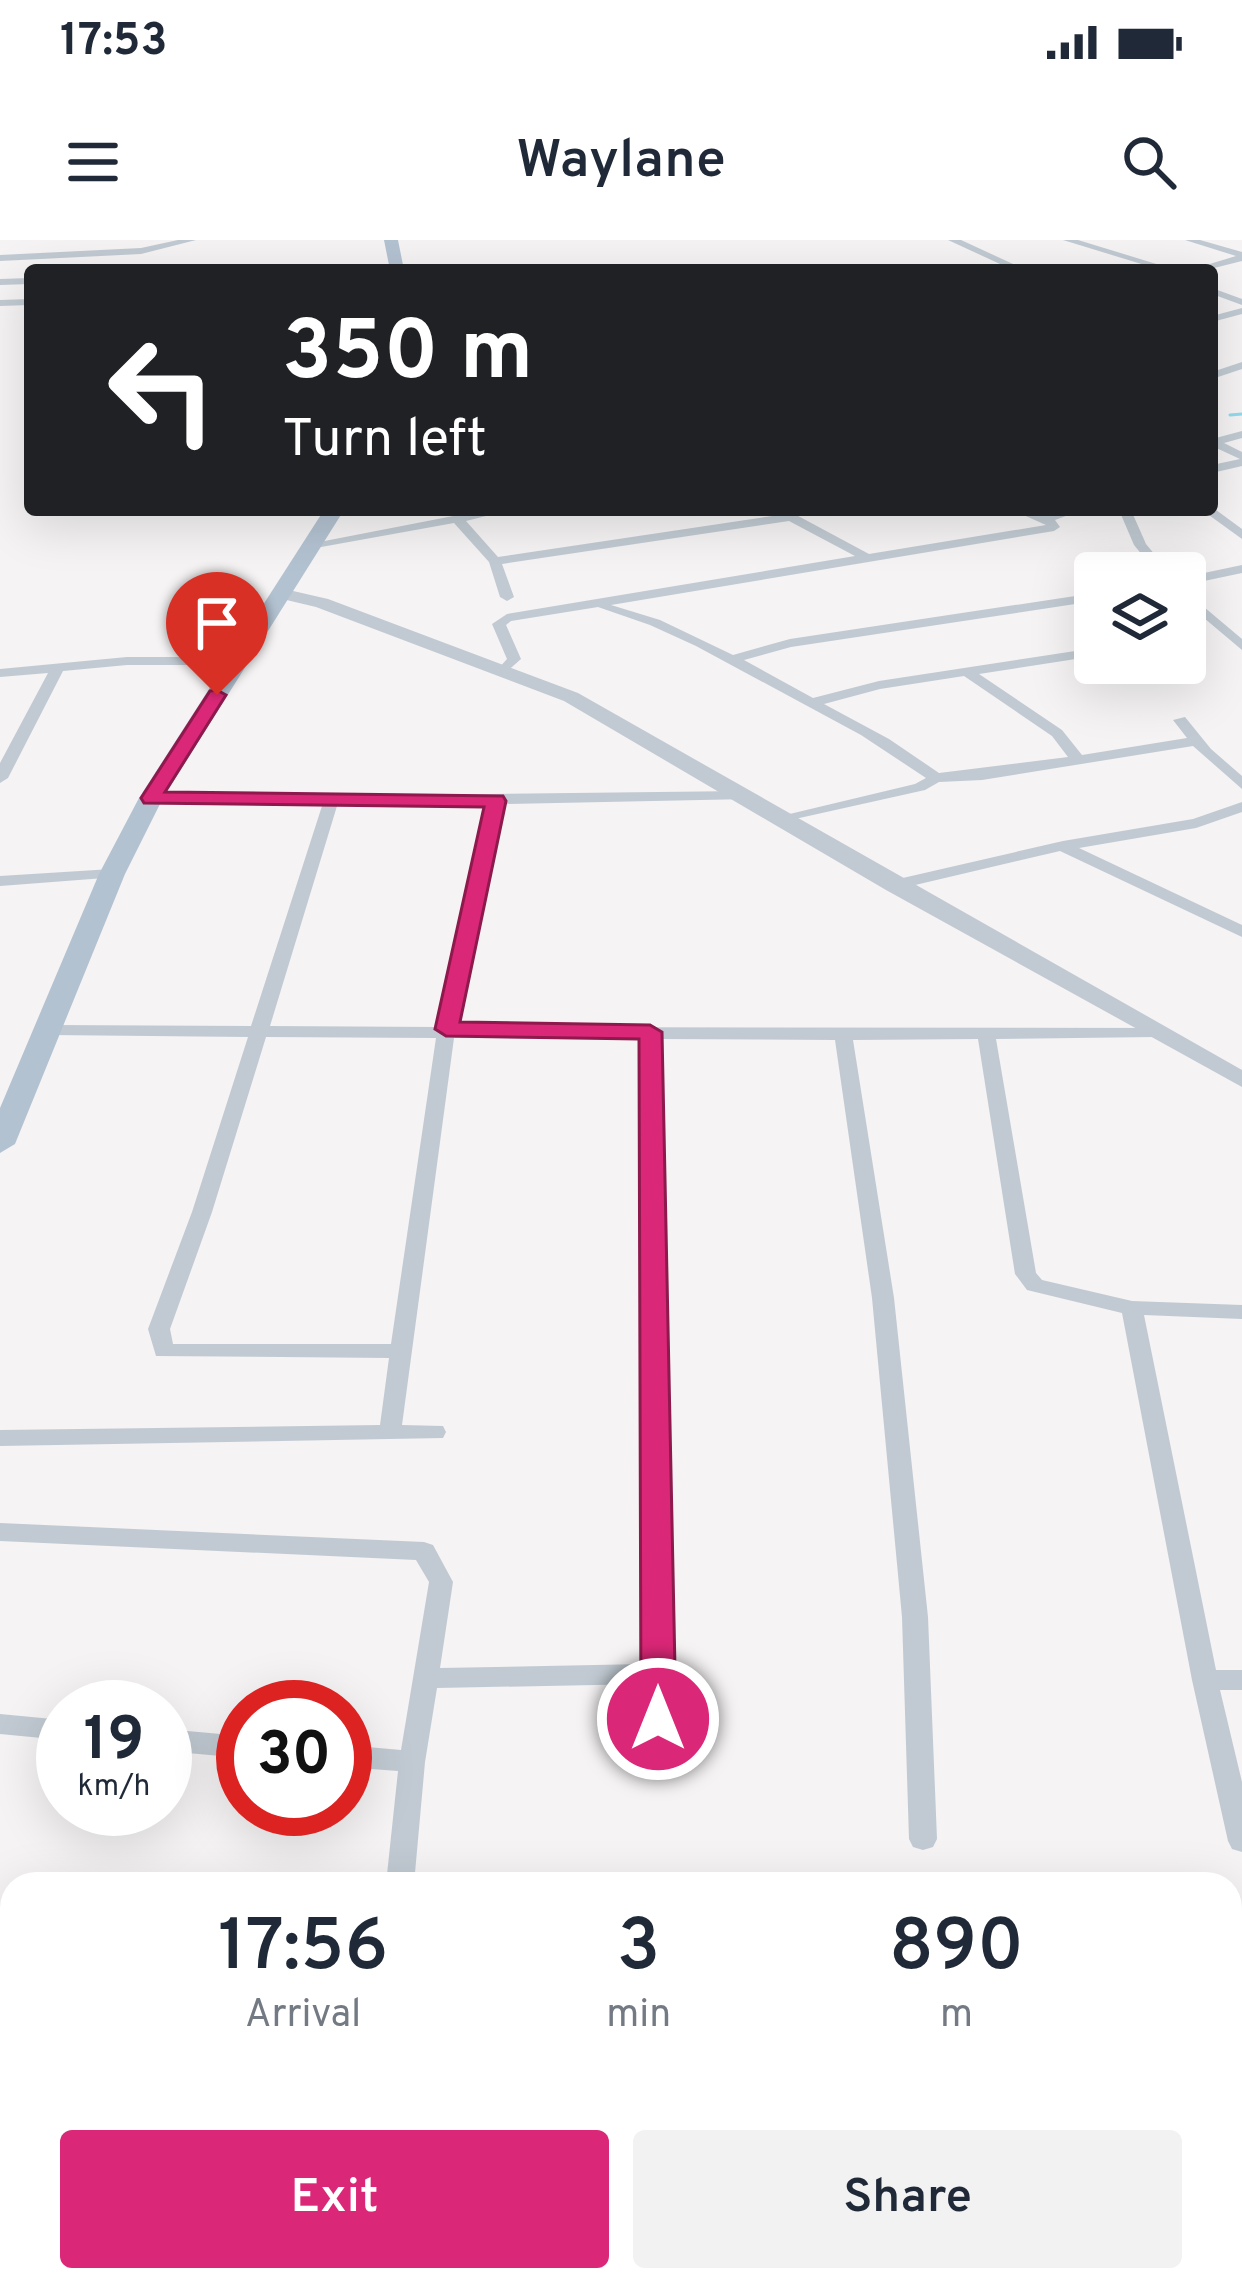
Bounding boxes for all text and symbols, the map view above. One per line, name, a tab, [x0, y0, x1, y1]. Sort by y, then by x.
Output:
text: 17:53	[60, 14, 168, 71]
text: Waylane	[516, 128, 726, 197]
icon: menu	[60, 129, 126, 195]
icon: search	[1116, 129, 1182, 195]
text: 350 m	[282, 303, 533, 409]
icon: left	[84, 312, 240, 468]
text: Turn left	[282, 407, 487, 476]
map controls	[1074, 552, 1206, 684]
button: layers	[1074, 552, 1206, 684]
pin	[166, 572, 268, 695]
icon: arrive	[184, 590, 250, 656]
position arrow	[595, 1656, 721, 1782]
speed limit sign: 30	[216, 1680, 372, 1836]
text: 19	[84, 1705, 144, 1781]
text: km/h	[78, 1769, 150, 1806]
text: 17:56	[218, 1904, 388, 1996]
text: 3	[617, 1904, 660, 1996]
text: 890	[889, 1904, 1024, 1996]
text: Arrival	[245, 1992, 361, 2041]
text: min	[606, 1992, 671, 2041]
text: m	[940, 1992, 973, 2041]
button: Exit	[60, 2130, 609, 2268]
button: Share	[633, 2130, 1182, 2268]

